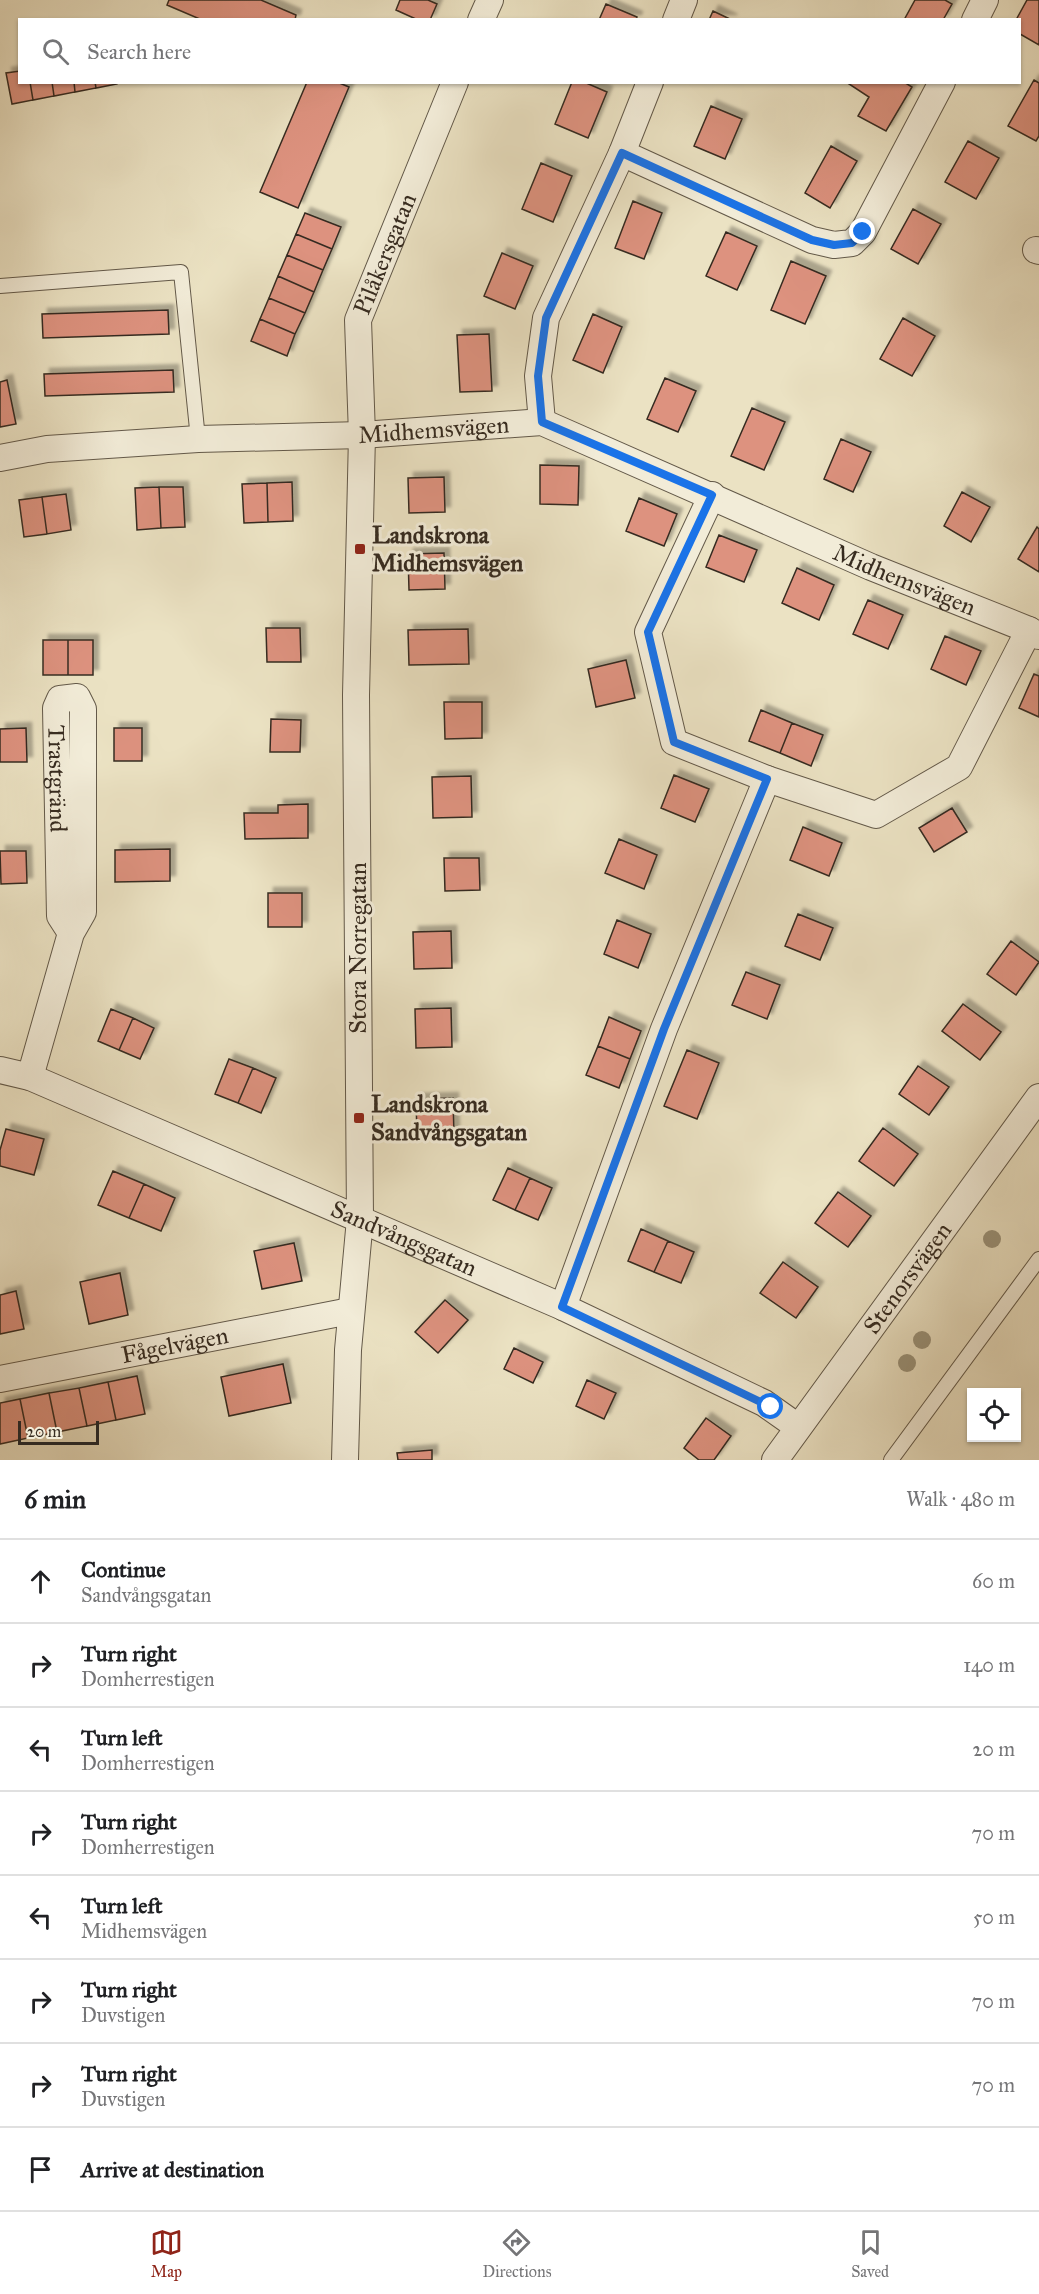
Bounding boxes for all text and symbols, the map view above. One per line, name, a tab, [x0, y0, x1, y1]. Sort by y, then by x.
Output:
search box	[18, 18, 1021, 84]
icon: search	[39, 35, 72, 68]
text: Search here	[87, 38, 191, 65]
street label: Pilåkersgatan	[347, 189, 423, 319]
route end	[849, 218, 875, 244]
street label: Midhemsvägen	[357, 409, 510, 450]
place label: Landskrona Midhemsvägen	[372, 520, 523, 578]
street label: Midhemsvägen	[828, 537, 980, 622]
marker: Landskrona Midhemsvägen	[353, 542, 367, 556]
street label: Trastgränd	[41, 725, 73, 833]
street label: Stora Norregatan	[343, 862, 373, 1034]
place label: Landskrona Sandvångsgatan	[371, 1089, 527, 1147]
marker: Landskrona Sandvångsgatan	[352, 1111, 366, 1125]
street label: Sandvångsgatan	[326, 1194, 482, 1283]
street label: Stenorsvägen	[857, 1216, 958, 1340]
street label: Fågelvägen	[119, 1320, 231, 1370]
map controls	[967, 1388, 1021, 1442]
button: locate	[967, 1388, 1021, 1442]
route start	[757, 1393, 783, 1419]
scale bar	[18, 1418, 99, 1446]
text: 20 m	[27, 1422, 61, 1441]
text: 6 min	[24, 1483, 86, 1515]
text: Walk · 480 m	[906, 1487, 1015, 1511]
text: Continue	[81, 1556, 166, 1583]
icon: ahead	[24, 1565, 57, 1598]
text: 60 m	[972, 1569, 1015, 1593]
text: Sandvångsgatan	[81, 1583, 211, 1607]
text: Turn right	[81, 1640, 177, 1667]
icon: right	[24, 1649, 57, 1682]
text: 140 m	[963, 1653, 1015, 1677]
text: Domherrestigen	[81, 1667, 215, 1691]
text: Turn left	[81, 1724, 163, 1751]
icon: left	[24, 1733, 57, 1766]
text: 20 m	[972, 1737, 1015, 1761]
text: Domherrestigen	[81, 1751, 215, 1775]
text: Turn right	[81, 1808, 177, 1835]
icon: right	[24, 1817, 57, 1850]
text: 70 m	[972, 1821, 1015, 1845]
text: Domherrestigen	[81, 1835, 215, 1859]
text: Turn left	[81, 1892, 163, 1919]
icon: left	[24, 1901, 57, 1934]
text: 50 m	[973, 1905, 1015, 1929]
text: Midhemsvägen	[81, 1919, 207, 1943]
text: Turn right	[81, 1976, 177, 2003]
icon: right	[24, 1985, 57, 2018]
text: 70 m	[972, 1989, 1015, 2013]
text: Duvstigen	[81, 2003, 165, 2027]
text: Turn right	[81, 2060, 177, 2087]
icon: right	[24, 2069, 57, 2102]
text: 70 m	[972, 2073, 1015, 2097]
text: Duvstigen	[81, 2087, 165, 2111]
icon: arrive	[24, 2153, 57, 2186]
text: Arrive at destination	[81, 2156, 264, 2183]
tab: Map	[150, 2226, 183, 2281]
tab: Directions	[483, 2226, 551, 2281]
tab: Saved	[851, 2226, 889, 2281]

